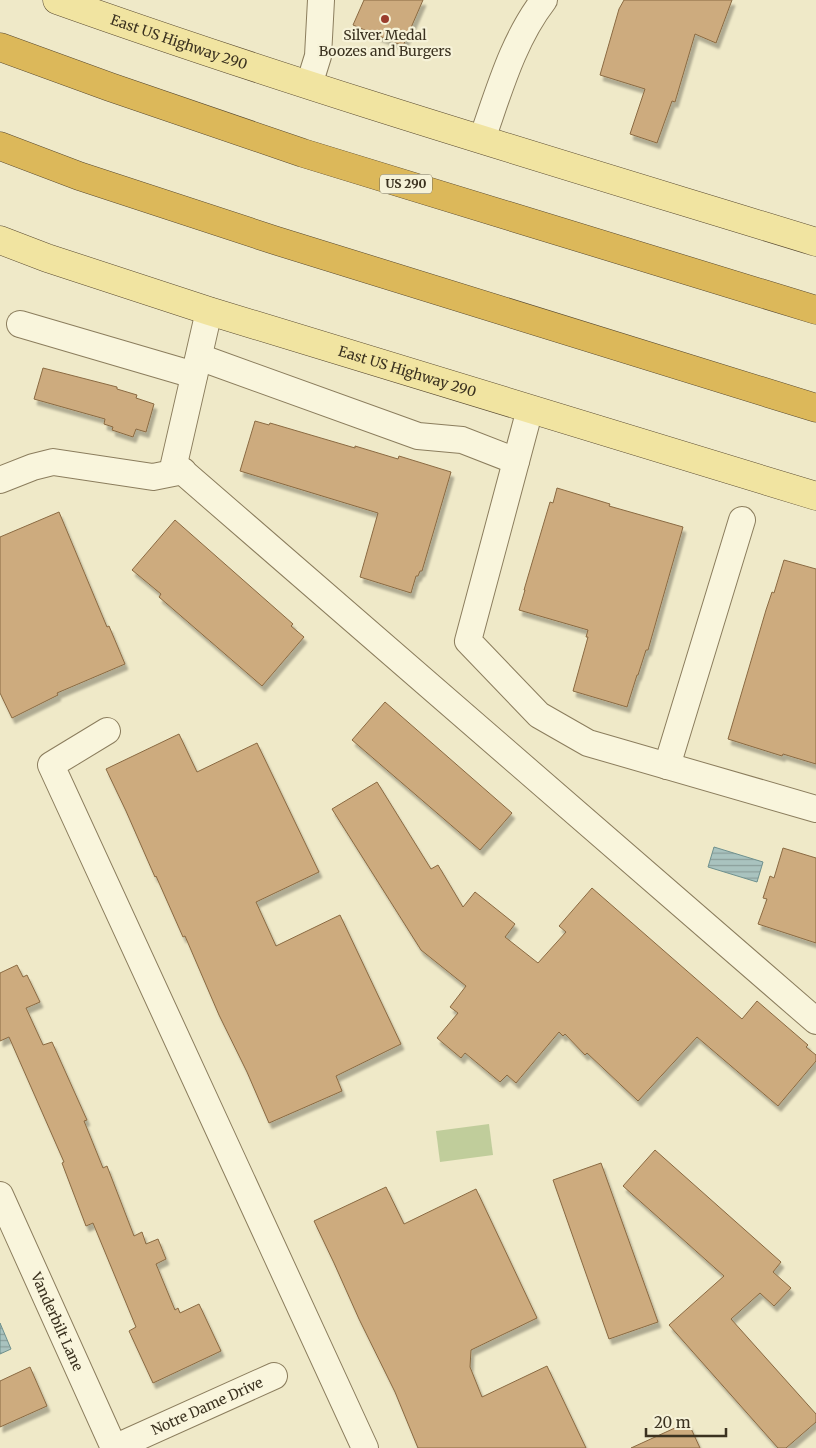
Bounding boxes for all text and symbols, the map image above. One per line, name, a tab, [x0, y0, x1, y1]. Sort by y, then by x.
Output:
street label: East US Highway 290	[108, 11, 250, 73]
marker: Silver Medal Boozes and Burgers	[379, 13, 391, 25]
place label: Silver Medal Boozes and Burgers	[319, 26, 451, 60]
road number: US 290	[380, 174, 432, 193]
street label: East US Highway 290	[336, 342, 478, 401]
street label: Vanderbilt Lane	[27, 1269, 87, 1374]
street label: Notre Dame Drive	[149, 1373, 265, 1439]
scale bar	[646, 1406, 726, 1438]
text: 20 m	[654, 1413, 691, 1432]

